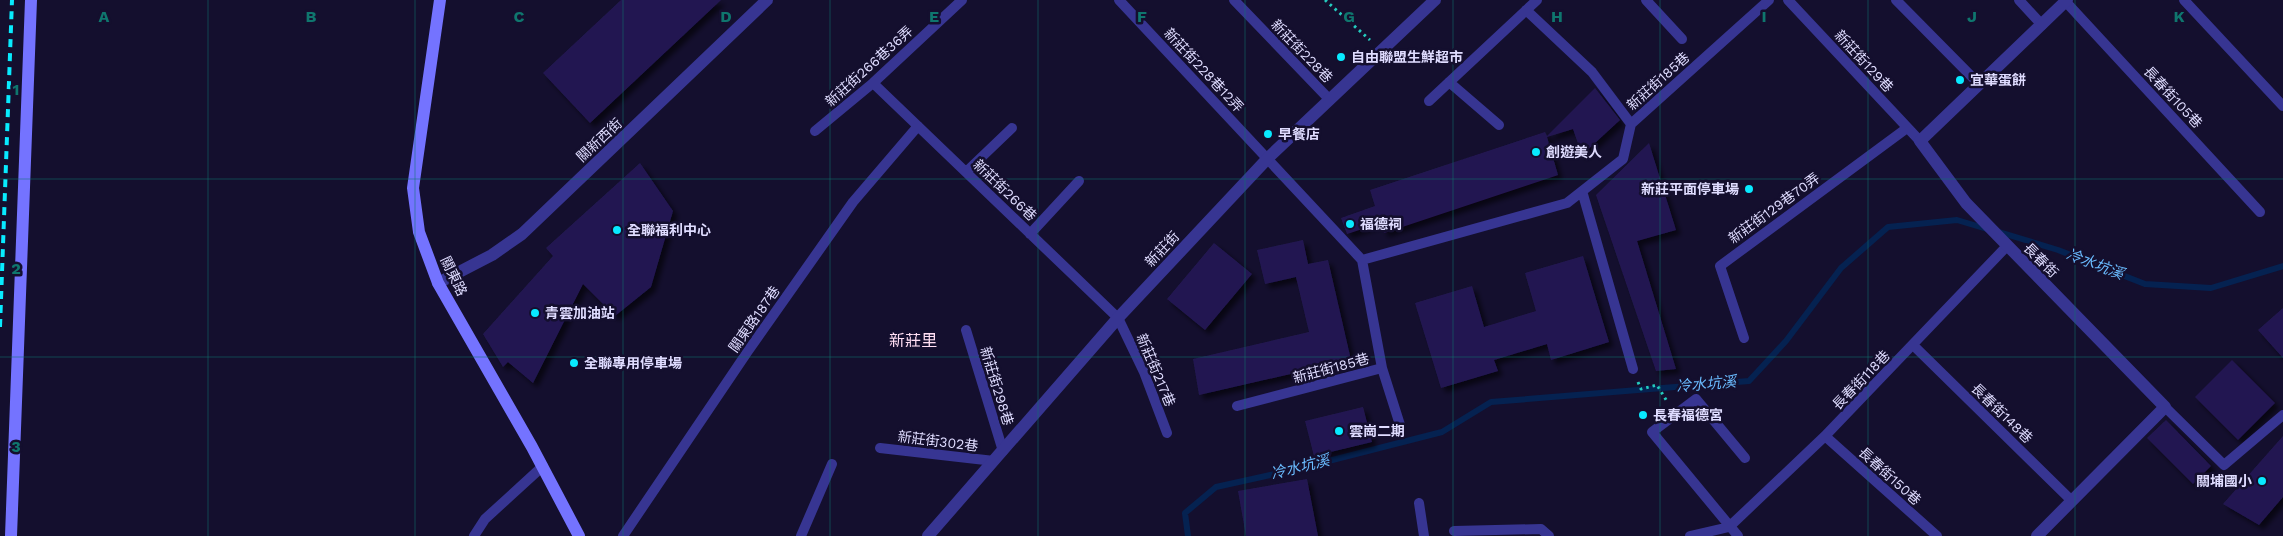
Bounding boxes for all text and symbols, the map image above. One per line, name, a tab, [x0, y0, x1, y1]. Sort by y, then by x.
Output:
text: A	[99, 7, 110, 26]
text: B	[306, 7, 317, 26]
text: C	[514, 7, 525, 26]
text: D	[720, 7, 732, 26]
text: E	[929, 7, 939, 26]
text: F	[1137, 7, 1147, 26]
text: G	[1343, 7, 1355, 26]
text: H	[1551, 7, 1563, 26]
text: I	[1761, 7, 1767, 26]
text: J	[1967, 7, 1977, 26]
text: K	[2173, 7, 2185, 26]
street label: 新莊街228巷	[1268, 16, 1336, 86]
street label: 新莊街266巷36弄	[822, 23, 916, 109]
street label: 新莊街228巷12弄	[1161, 25, 1247, 115]
street label: 新莊街129巷	[1831, 27, 1897, 95]
place label: 自由聯盟生鮮超市	[1351, 49, 1463, 65]
street label: 新莊街185巷	[1624, 49, 1692, 113]
marker: 自由聯盟生鮮超市	[1335, 51, 1347, 63]
street label: 長春街105巷	[2140, 63, 2206, 131]
place label: 宜華蛋餅	[1970, 72, 2026, 88]
marker: 宜華蛋餅	[1954, 74, 1966, 86]
text: 1	[13, 80, 19, 99]
street label: 關新西街	[573, 115, 625, 165]
place label: 早餐店	[1278, 126, 1320, 142]
marker: 早餐店	[1262, 128, 1274, 140]
place label: 創遊美人	[1546, 144, 1602, 160]
marker: 創遊美人	[1530, 146, 1542, 158]
street label: 新莊街266巷	[970, 156, 1040, 224]
street label: 新莊街129巷70弄	[1725, 170, 1823, 246]
place label: 新莊平面停車場	[1641, 181, 1739, 197]
marker: 新莊平面停車場	[1743, 183, 1755, 195]
place label: 福德祠	[1360, 216, 1402, 232]
marker: 福德祠	[1344, 218, 1356, 230]
place label: 全聯福利中心	[627, 222, 711, 238]
marker: 全聯福利中心	[611, 224, 623, 236]
street label: 新莊街	[1142, 228, 1182, 270]
street label: 長春街	[2020, 239, 2062, 281]
water label: 冷水坑溪	[2064, 245, 2128, 284]
street label: 關東路	[438, 254, 470, 298]
text: 2	[11, 259, 21, 278]
street label: 關東路187巷	[725, 283, 783, 355]
place label: 青雲加油站	[545, 305, 615, 321]
marker: 青雲加油站	[529, 307, 541, 319]
district label: 新莊里	[889, 331, 937, 350]
street label: 新莊街217巷	[1133, 331, 1179, 409]
street label: 新莊街298巷	[977, 345, 1017, 427]
street label: 長春街118巷	[1829, 347, 1893, 413]
street label: 新莊街185巷	[1291, 350, 1371, 386]
place label: 全聯專用停車場	[584, 355, 682, 371]
marker: 全聯專用停車場	[568, 357, 580, 369]
water label: 冷水坑溪	[1675, 372, 1739, 396]
street label: 長春街148巷	[1968, 380, 2036, 446]
place label: 長春福德宮	[1653, 407, 1723, 423]
marker: 長春福德宮	[1637, 409, 1649, 421]
place label: 雲崗二期	[1349, 423, 1405, 439]
marker: 雲崗二期	[1333, 425, 1345, 437]
street label: 新莊街302巷	[897, 428, 979, 454]
text: 3	[11, 437, 21, 456]
street label: 長春街150巷	[1856, 444, 1924, 508]
water label: 冷水坑溪	[1269, 451, 1333, 483]
place label: 關埔國小	[2196, 473, 2252, 489]
marker: 關埔國小	[2256, 475, 2268, 487]

